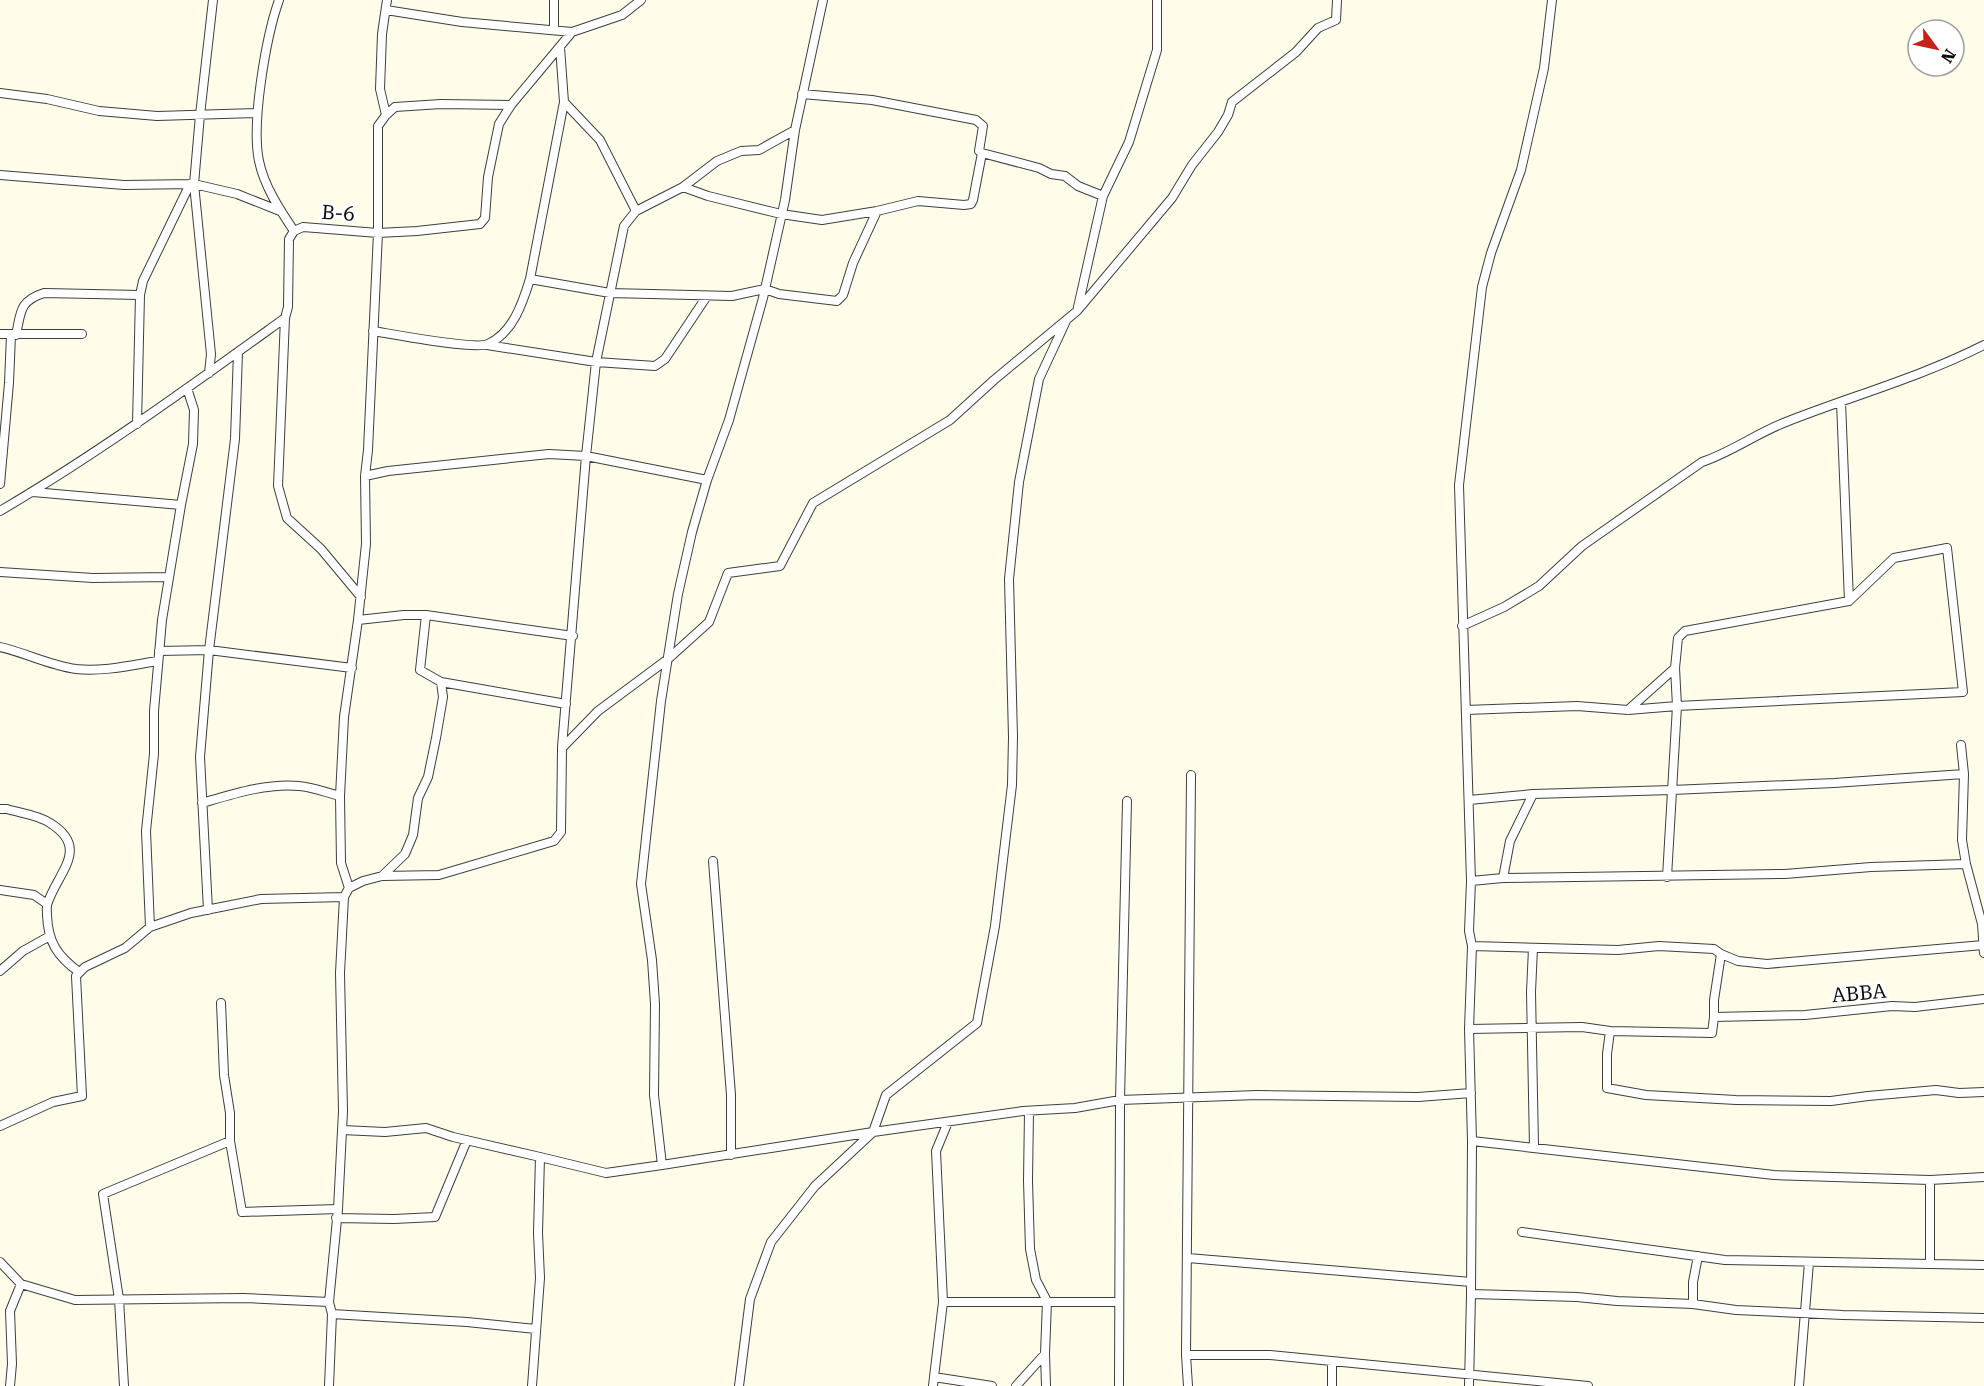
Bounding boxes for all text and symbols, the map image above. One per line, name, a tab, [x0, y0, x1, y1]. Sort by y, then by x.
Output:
north arrow	[1906, 18, 1966, 78]
text: N	[1937, 46, 1959, 66]
street label: B-6	[321, 200, 355, 226]
street label: ABBA	[1831, 979, 1887, 1007]

